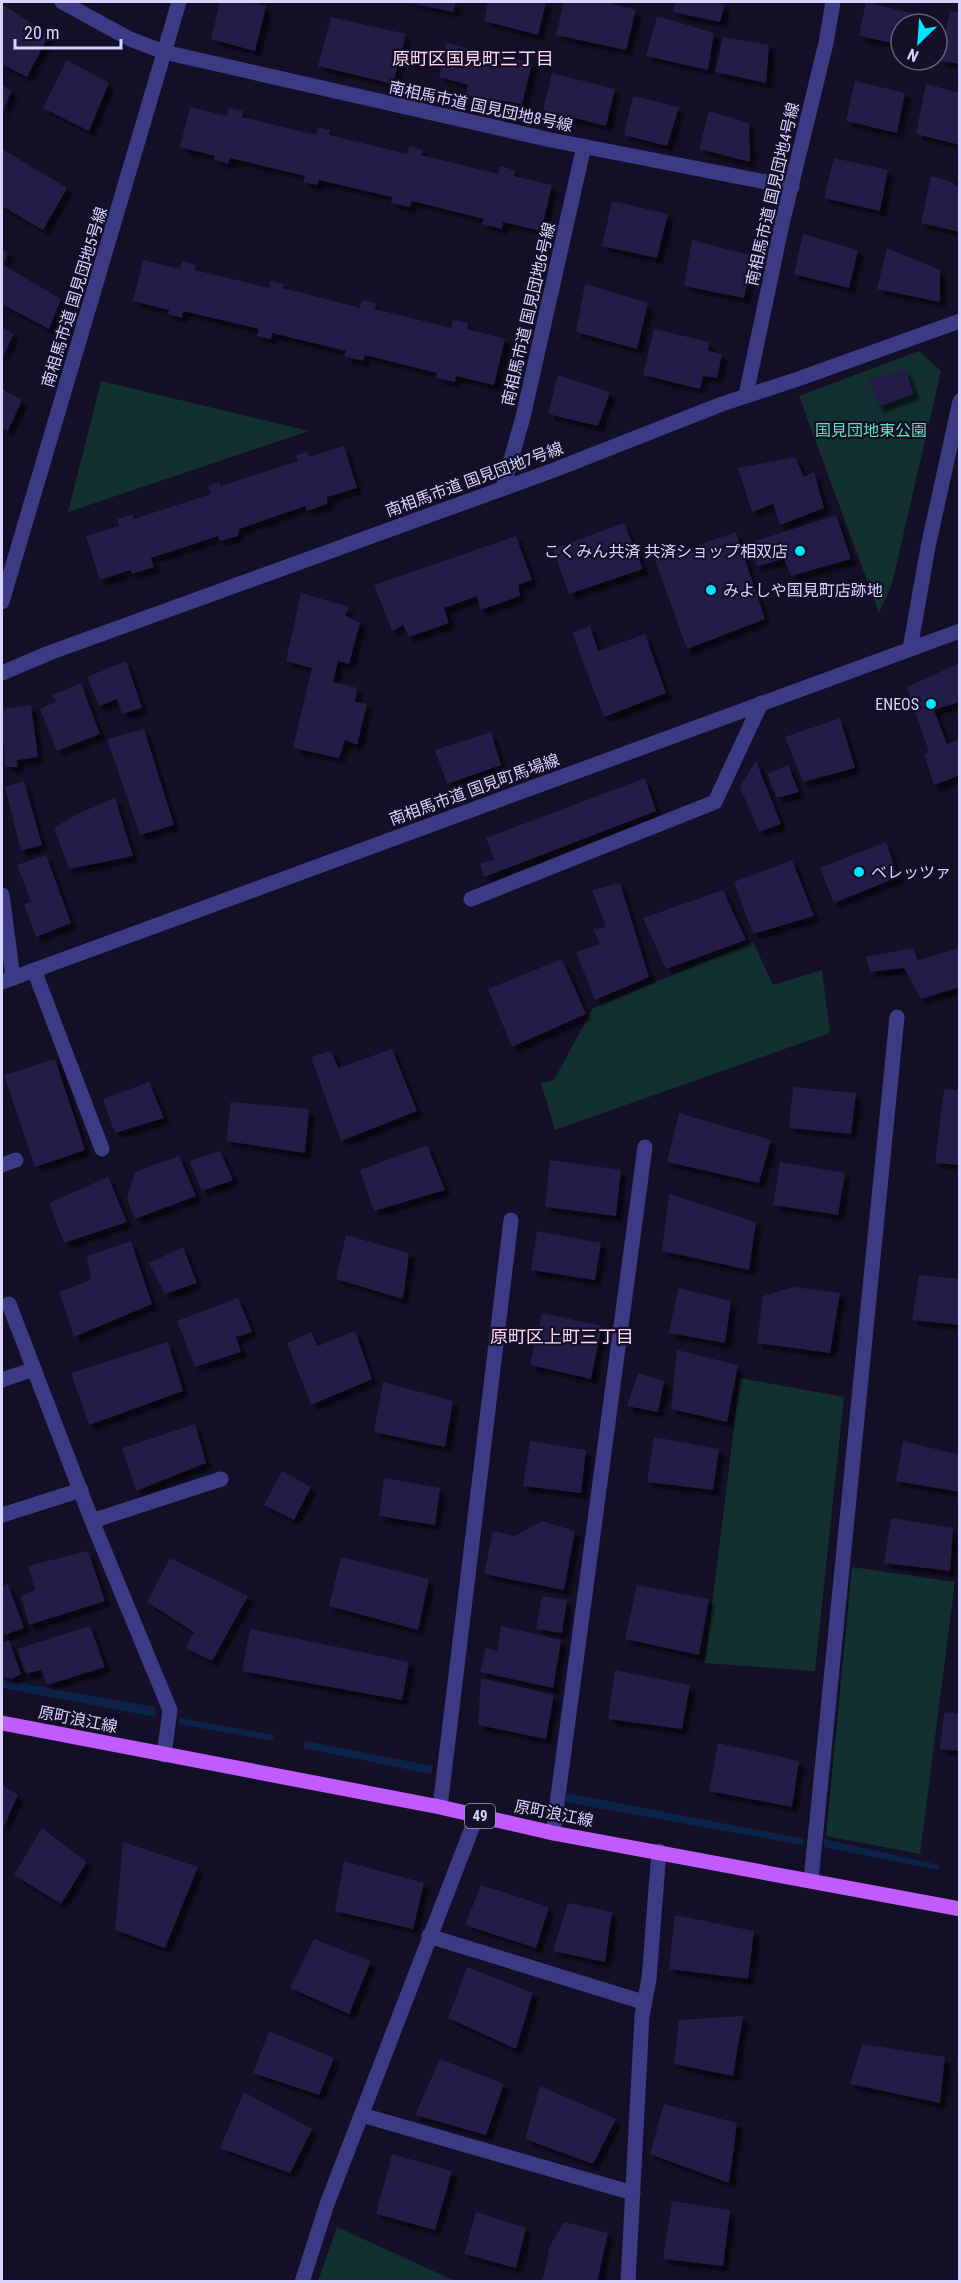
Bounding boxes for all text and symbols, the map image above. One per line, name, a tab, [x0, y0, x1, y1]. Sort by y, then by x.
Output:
scale bar	[15, 12, 122, 50]
north arrow	[889, 12, 949, 72]
text: 20 m	[24, 22, 59, 43]
text: N	[904, 44, 921, 66]
district label: 原町区国見町三丁目	[392, 48, 554, 69]
street label: 南相馬市道 国見団地8号線	[387, 78, 575, 135]
street label: 南相馬市道 国見団地4号線	[742, 101, 803, 288]
street label: 南相馬市道 国見団地5号線	[38, 205, 111, 390]
street label: 南相馬市道 国見団地6号線	[498, 221, 559, 408]
park label: 国見団地東公園	[815, 421, 927, 440]
street label: 南相馬市道 国見団地7号線	[383, 438, 566, 520]
place label: こくみん共済 共済ショップ相双店	[544, 542, 788, 561]
marker: こくみん共済 共済ショップ相双店	[793, 544, 807, 558]
place label: みよしや国見町店跡地	[723, 581, 883, 600]
marker: みよしや国見町店跡地	[704, 583, 718, 597]
place label: ENEOS	[875, 695, 919, 714]
marker: ENEOS	[924, 697, 938, 711]
street label: 南相馬市道 国見町馬場線	[386, 750, 562, 829]
place label: ベレッツァ	[871, 863, 951, 882]
marker: ベレッツァ	[852, 865, 866, 879]
district label: 原町区上町三丁目	[490, 1326, 634, 1347]
street label: 原町浪江線	[37, 1703, 119, 1736]
street label: 原町浪江線	[513, 1797, 595, 1830]
road number: 49	[465, 1804, 495, 1828]

